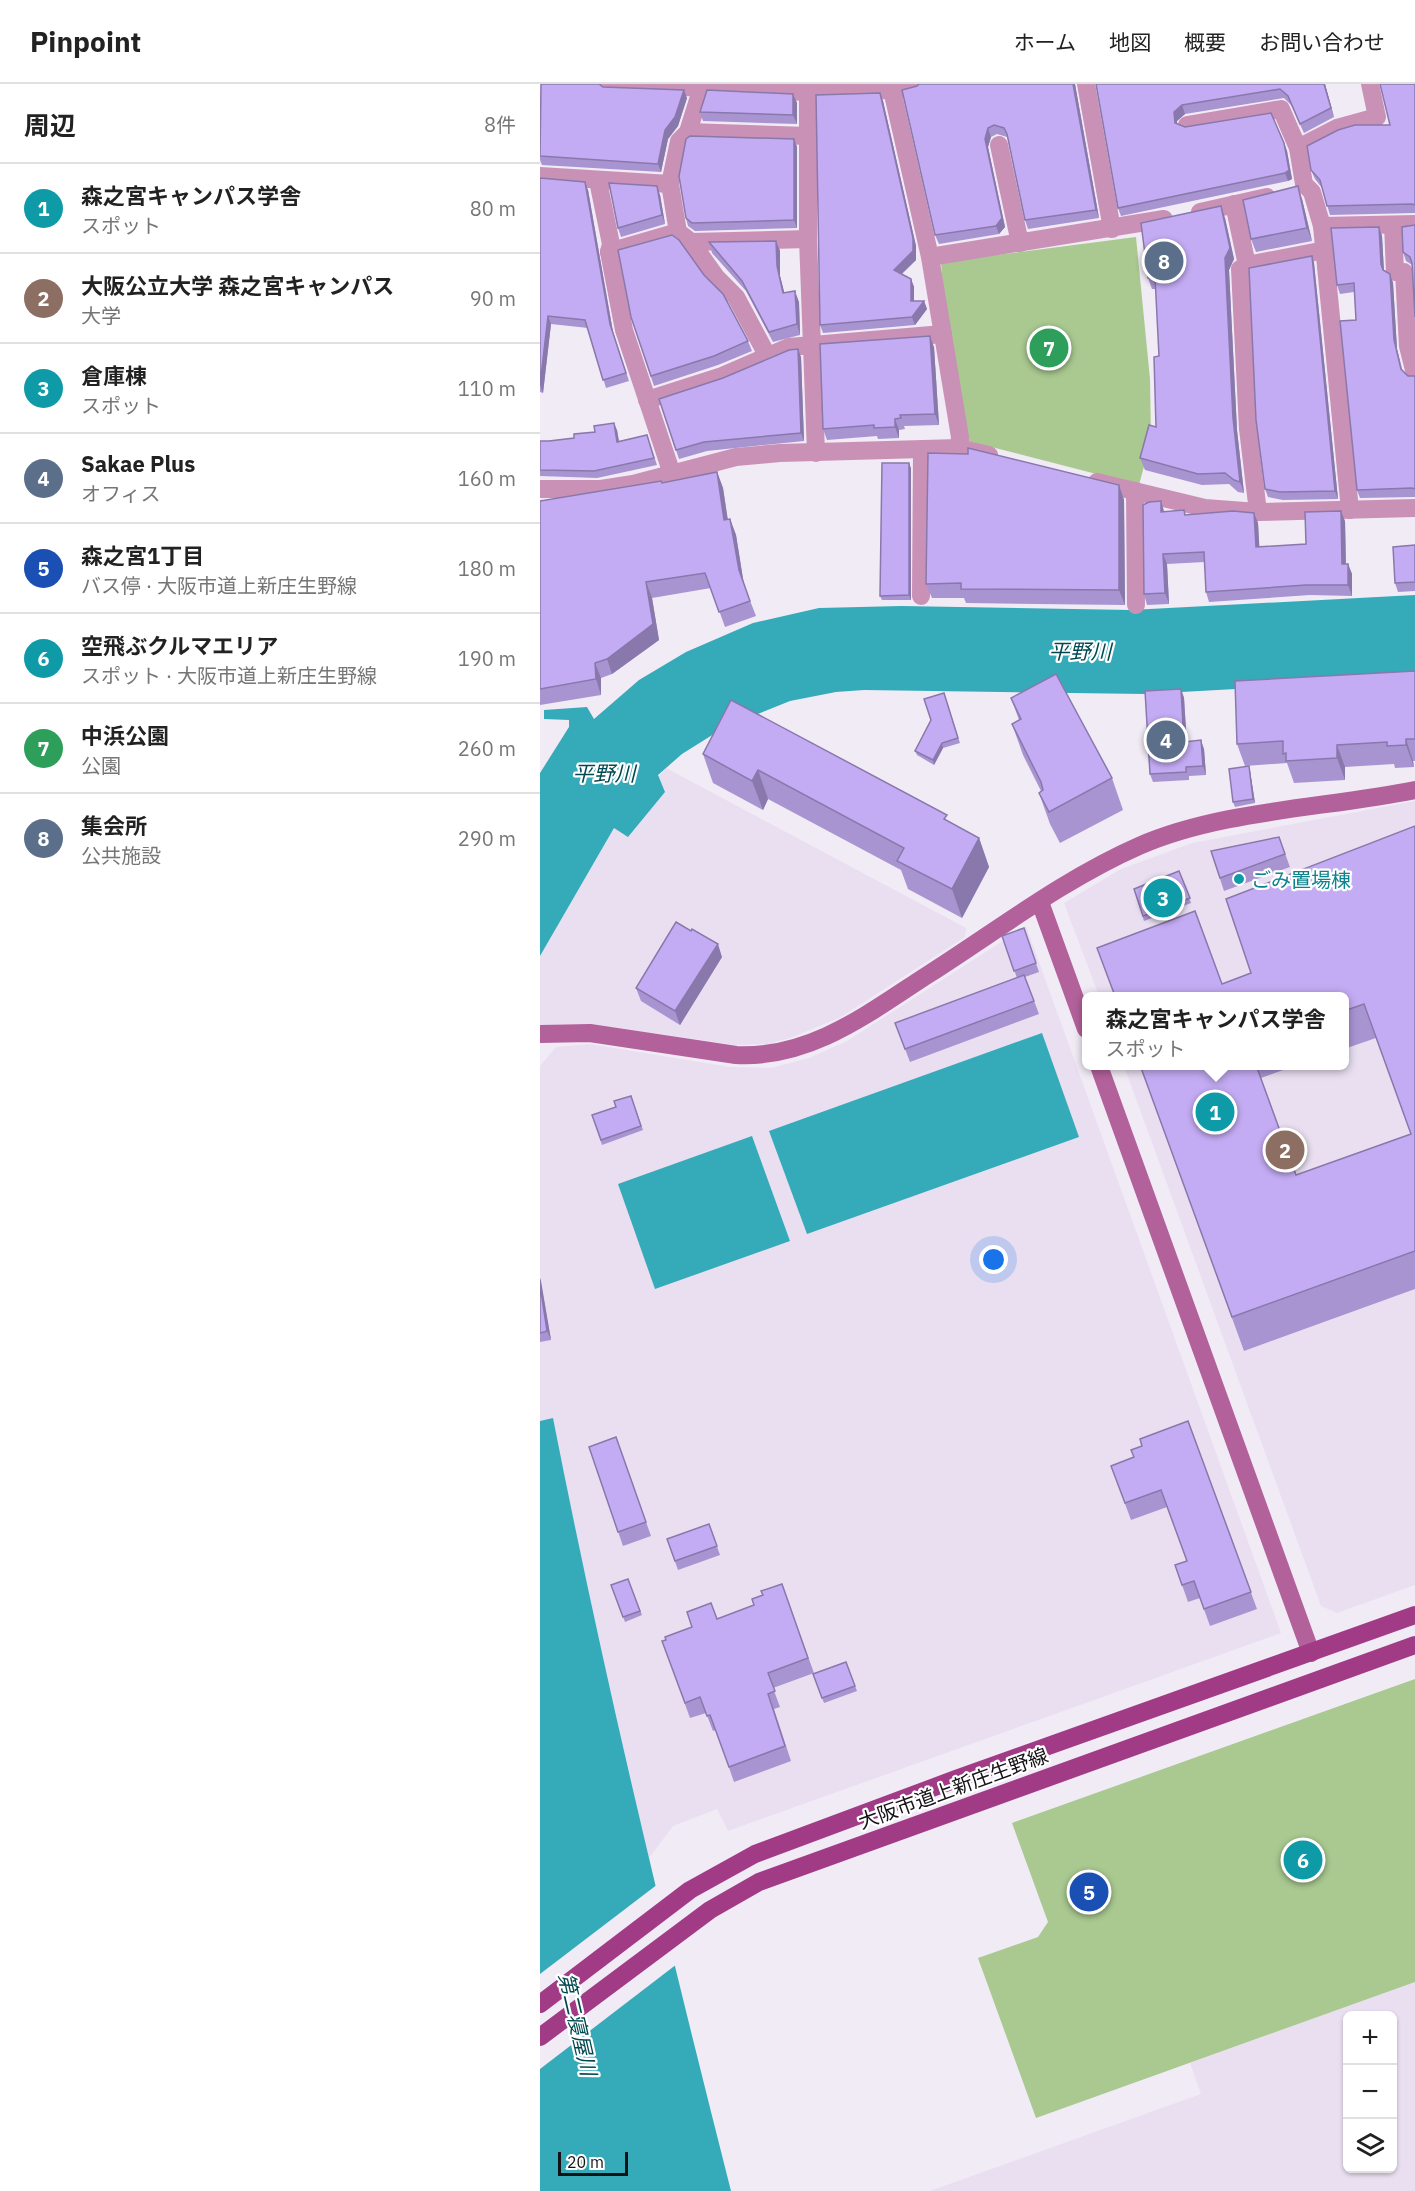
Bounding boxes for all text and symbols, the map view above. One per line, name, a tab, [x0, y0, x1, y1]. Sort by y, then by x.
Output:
text: Pinpoint	[30, 23, 141, 60]
text: ホーム	[1014, 28, 1076, 56]
text: 地図	[1109, 28, 1151, 56]
text: 概要	[1184, 28, 1226, 56]
text: お問い合わせ	[1259, 28, 1385, 56]
text: 周辺	[24, 108, 76, 142]
text: 8件	[484, 111, 516, 138]
text: 森之宮キャンパス学舎	[81, 181, 301, 210]
text: 1	[38, 195, 50, 222]
text: 80 m	[470, 195, 516, 222]
text: スポット	[81, 212, 161, 239]
pin: 8	[1144, 238, 1184, 284]
text: 大阪公立大学 森之宮キャンパス	[81, 271, 394, 300]
text: 2	[38, 285, 50, 312]
text: 90 m	[470, 285, 516, 312]
text: 大学	[81, 302, 121, 329]
pin: 7	[1030, 326, 1068, 370]
text: 倉庫棟	[81, 361, 147, 390]
text: 3	[38, 375, 50, 402]
text: 110 m	[458, 375, 516, 402]
text: スポット	[81, 392, 161, 419]
text: Sakae Plus	[81, 449, 195, 478]
text: 4	[38, 465, 50, 492]
text: 160 m	[458, 465, 516, 492]
text: オフィス	[81, 480, 161, 507]
text: 森之宮1丁目	[81, 541, 204, 570]
text: 5	[38, 555, 50, 582]
text: 180 m	[458, 555, 516, 582]
text: バス停 · 大阪市道上新庄生野線	[81, 572, 357, 599]
text: 空飛ぶクルマエリア	[81, 631, 278, 660]
water label: 平野川	[1049, 637, 1113, 665]
text: 6	[38, 645, 50, 672]
text: 190 m	[458, 645, 516, 672]
text: スポット · 大阪市道上新庄生野線	[81, 662, 377, 689]
pin: 4	[1146, 718, 1186, 762]
text: 中浜公園	[81, 721, 169, 750]
text: 7	[38, 735, 50, 762]
text: 260 m	[458, 735, 516, 762]
text: 公園	[81, 752, 121, 779]
water label: 平野川	[573, 759, 637, 787]
text: 集会所	[81, 811, 147, 840]
text: 8	[38, 825, 50, 852]
text: 290 m	[458, 825, 516, 852]
text: 公共施設	[81, 842, 161, 869]
place label: ごみ置場棟	[1251, 866, 1351, 893]
marker: ごみ置場棟	[1232, 872, 1246, 886]
pin: 3	[1144, 876, 1182, 920]
popup	[1082, 992, 1349, 1070]
text: 森之宮キャンパス学舎	[1105, 1004, 1326, 1033]
text: スポット	[1105, 1035, 1185, 1062]
pin: 1	[1196, 1090, 1234, 1134]
pin: 2	[1266, 1128, 1304, 1172]
your location	[979, 1245, 1008, 1274]
street label: 大阪市道上新庄生野線	[854, 1741, 1052, 1835]
pin: 6	[1284, 1838, 1323, 1882]
pin: 5	[1070, 1870, 1108, 1914]
water label: 第二寝屋川	[553, 1970, 604, 2080]
map controls	[1343, 2011, 1397, 2173]
button: +	[1343, 2011, 1397, 2065]
button: −	[1343, 2065, 1397, 2119]
button: layers	[1343, 2119, 1397, 2173]
scale bar	[558, 2149, 628, 2176]
text: 20 m	[567, 2152, 604, 2172]

